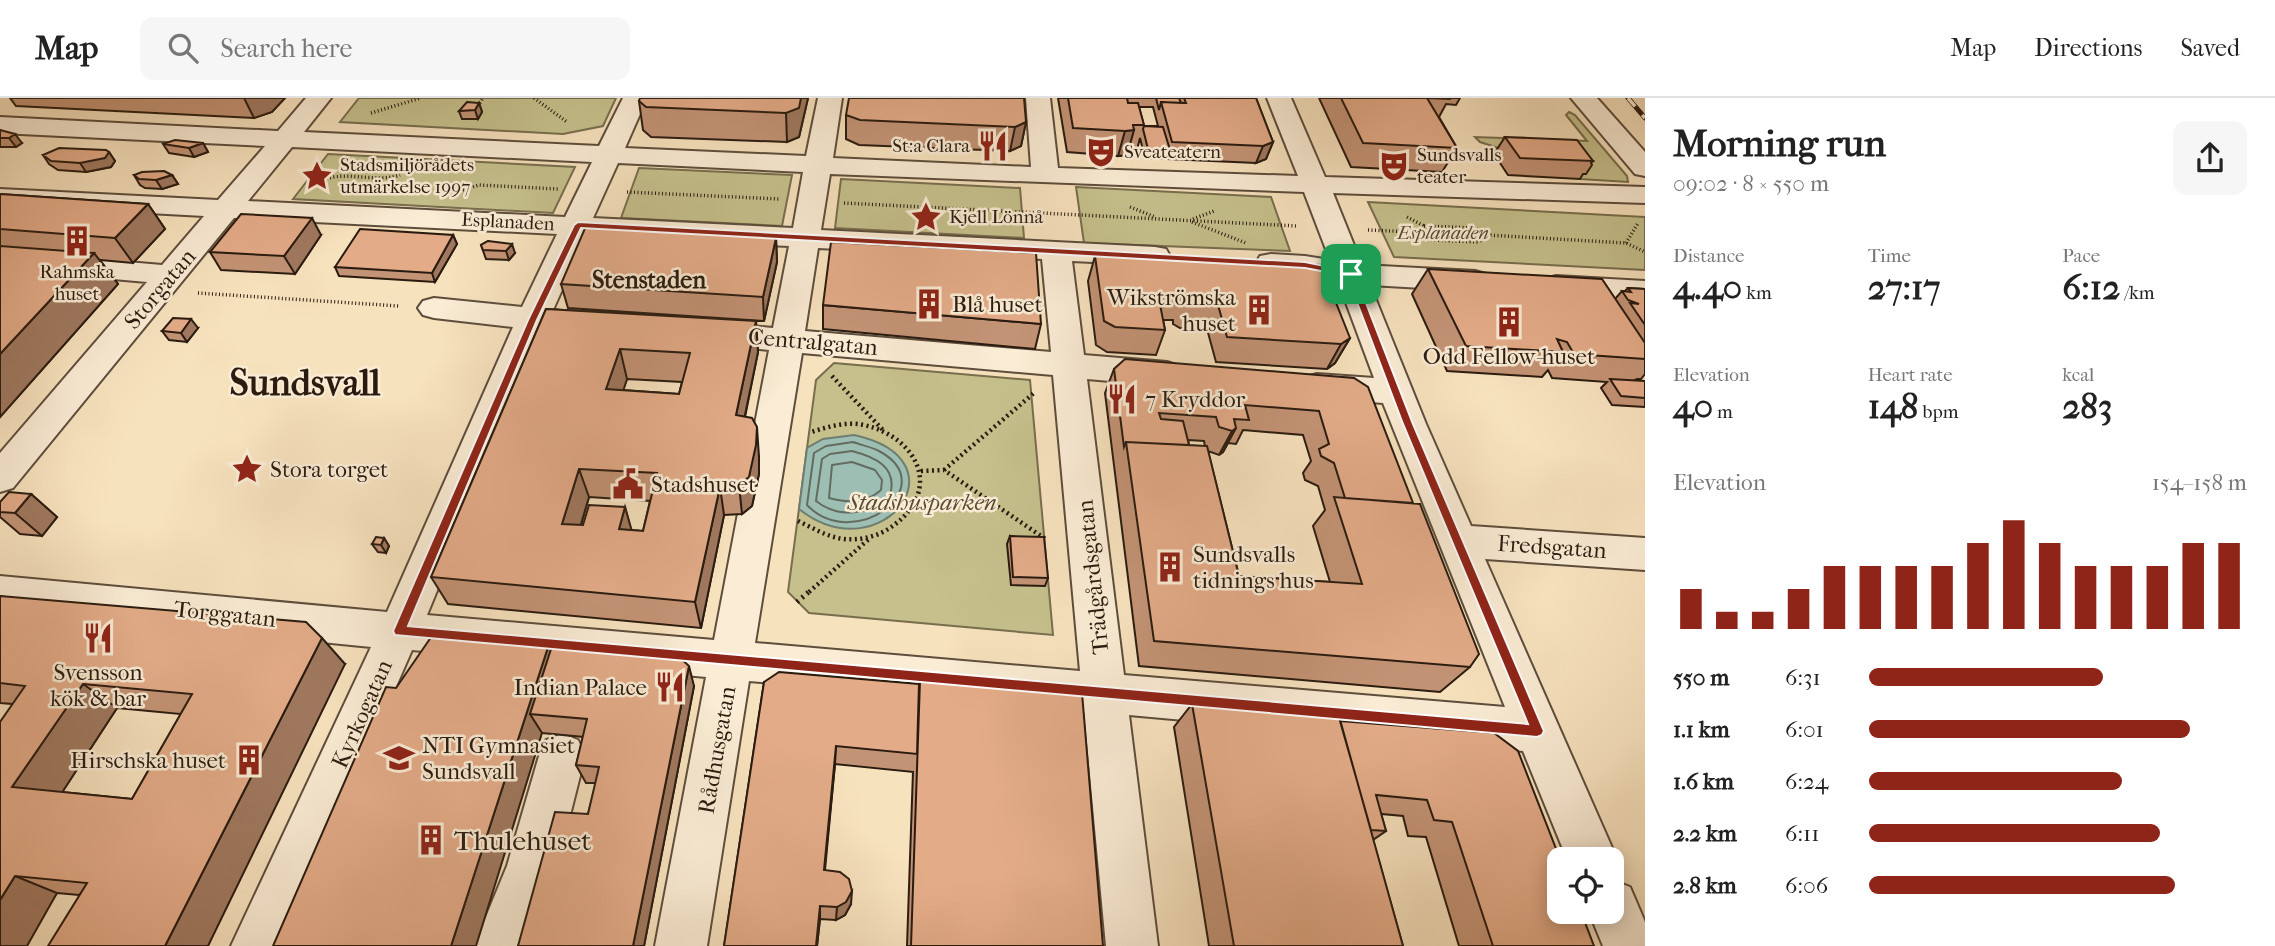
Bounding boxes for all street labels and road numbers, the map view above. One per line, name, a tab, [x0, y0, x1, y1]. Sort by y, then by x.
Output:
street label: Esplanaden	[461, 209, 555, 235]
street label: Storgatan	[119, 243, 202, 335]
street label: Centralgatan	[747, 323, 880, 361]
street label: Trädgårdsgatan	[1071, 498, 1115, 656]
street label: Fredsgatan	[1496, 530, 1608, 564]
street label: Torggatan	[173, 595, 278, 633]
street label: Kyrkogatan	[326, 655, 398, 773]
street label: Rådhusgatan	[692, 683, 742, 816]

